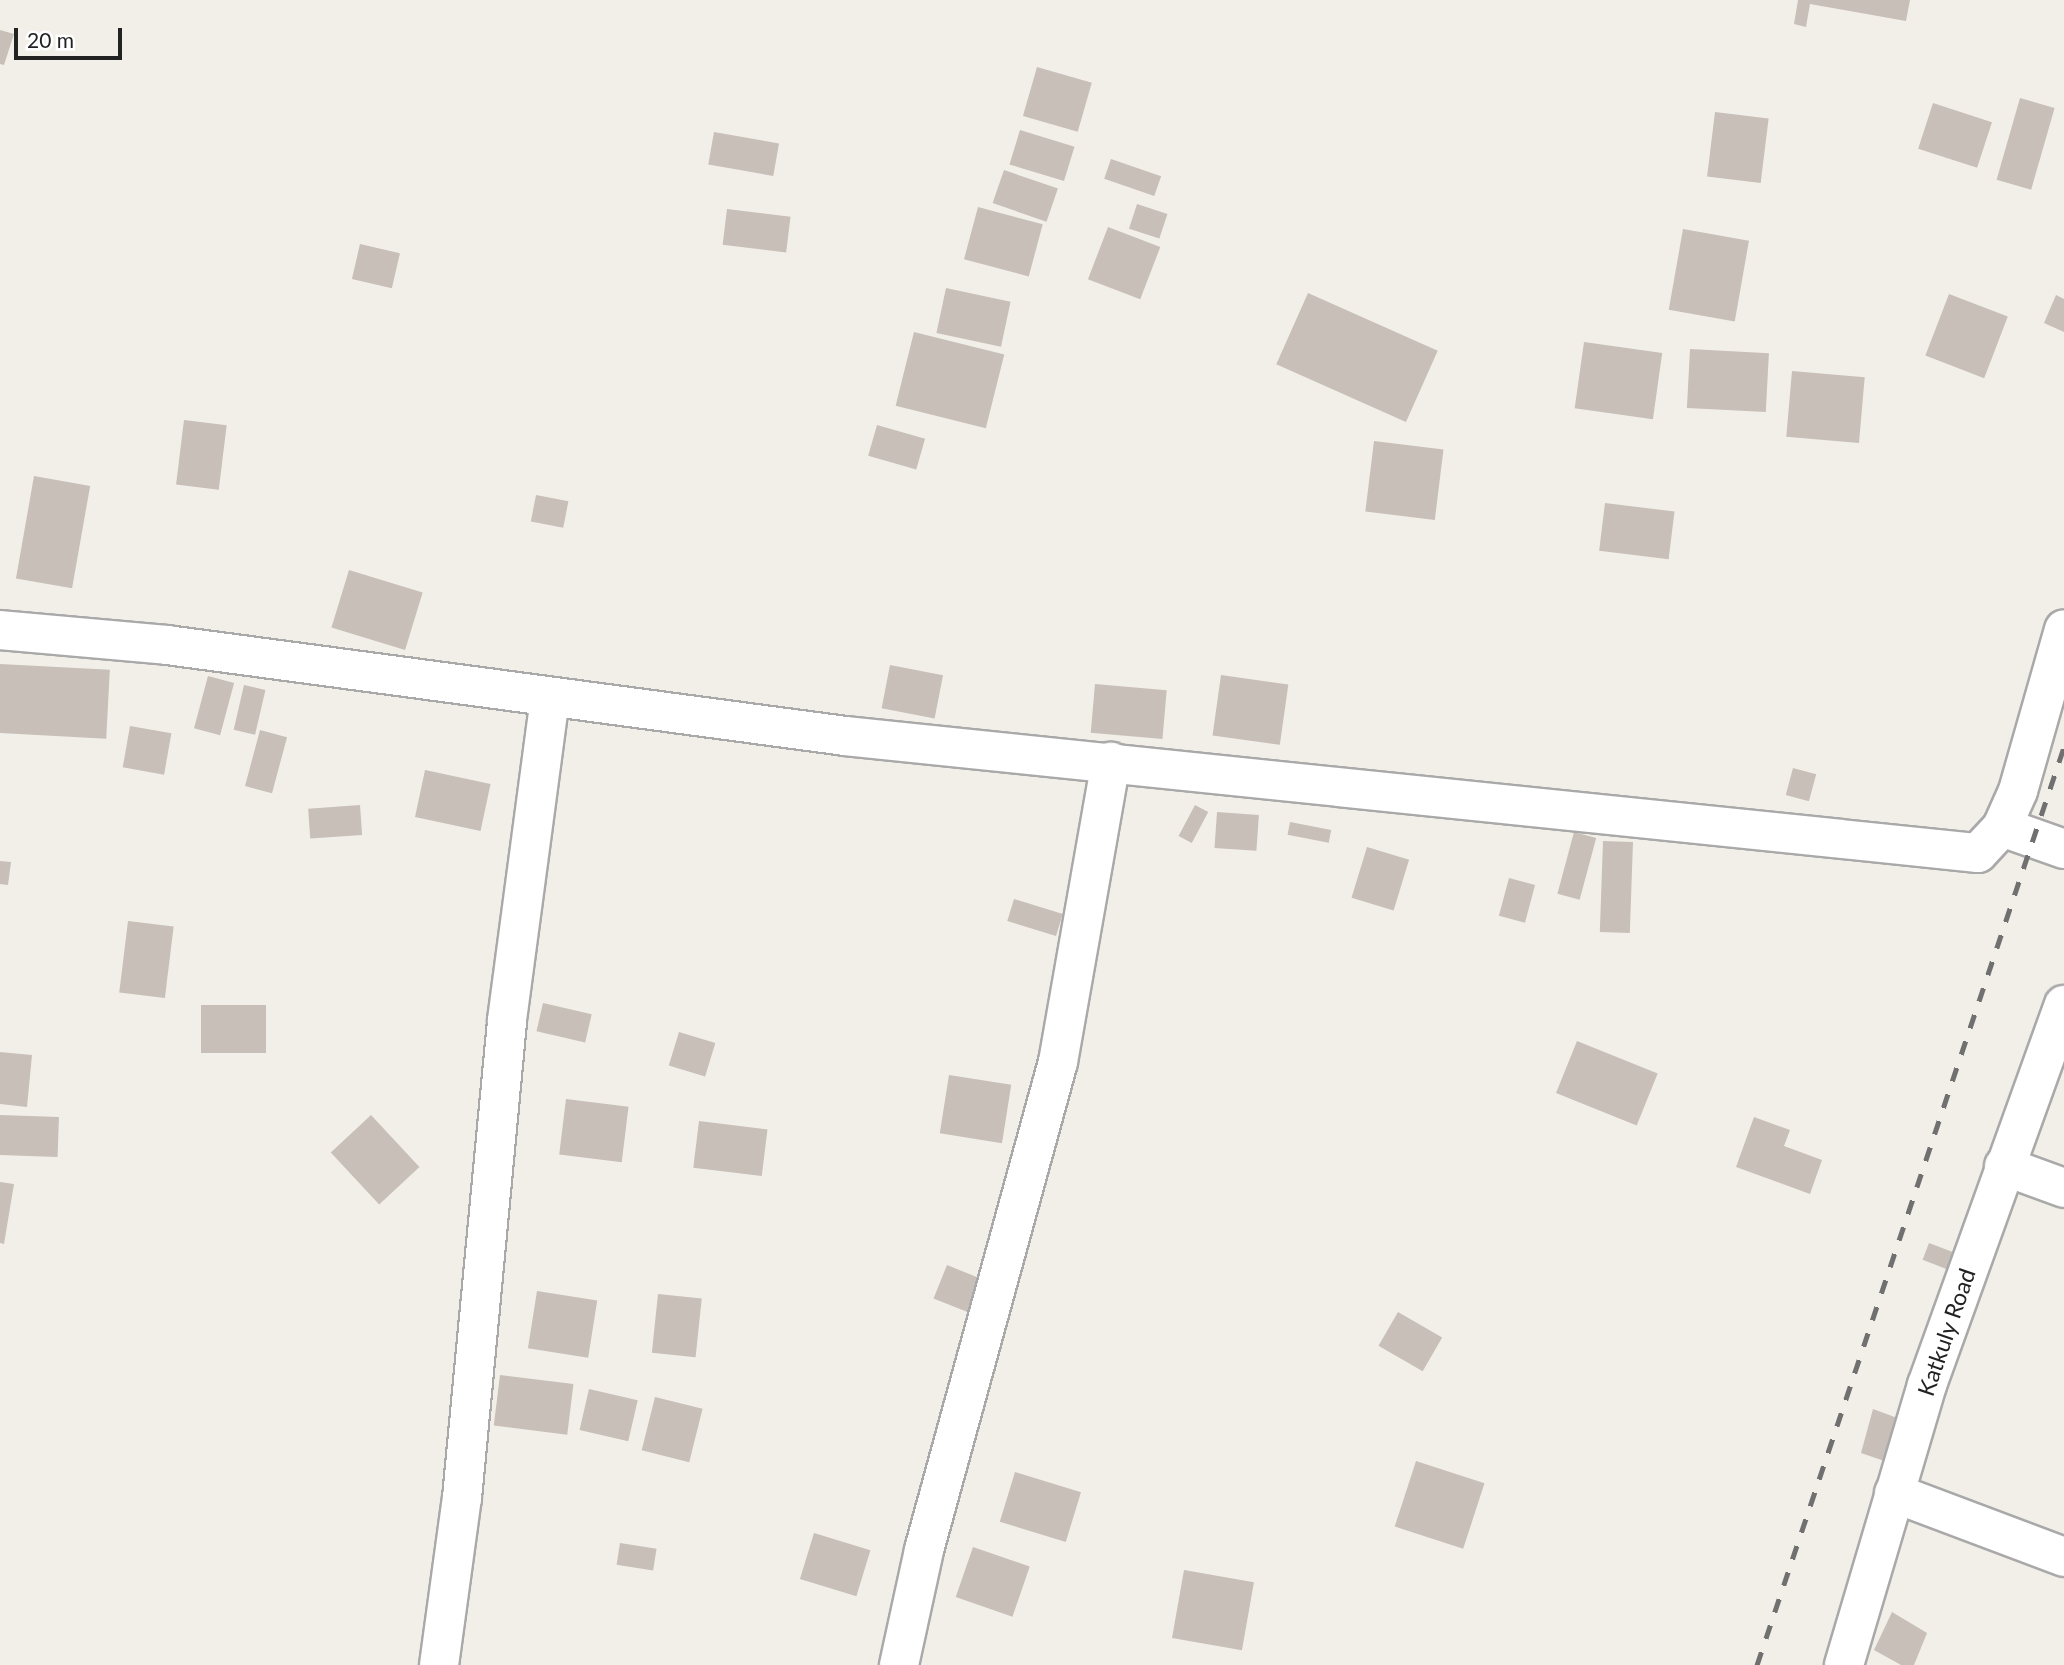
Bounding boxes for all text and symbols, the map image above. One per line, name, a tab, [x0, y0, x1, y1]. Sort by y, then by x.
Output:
scale bar	[18, 14, 126, 58]
text: 20 m	[27, 27, 74, 52]
street label: Katkuly Road	[1911, 1264, 1981, 1400]

